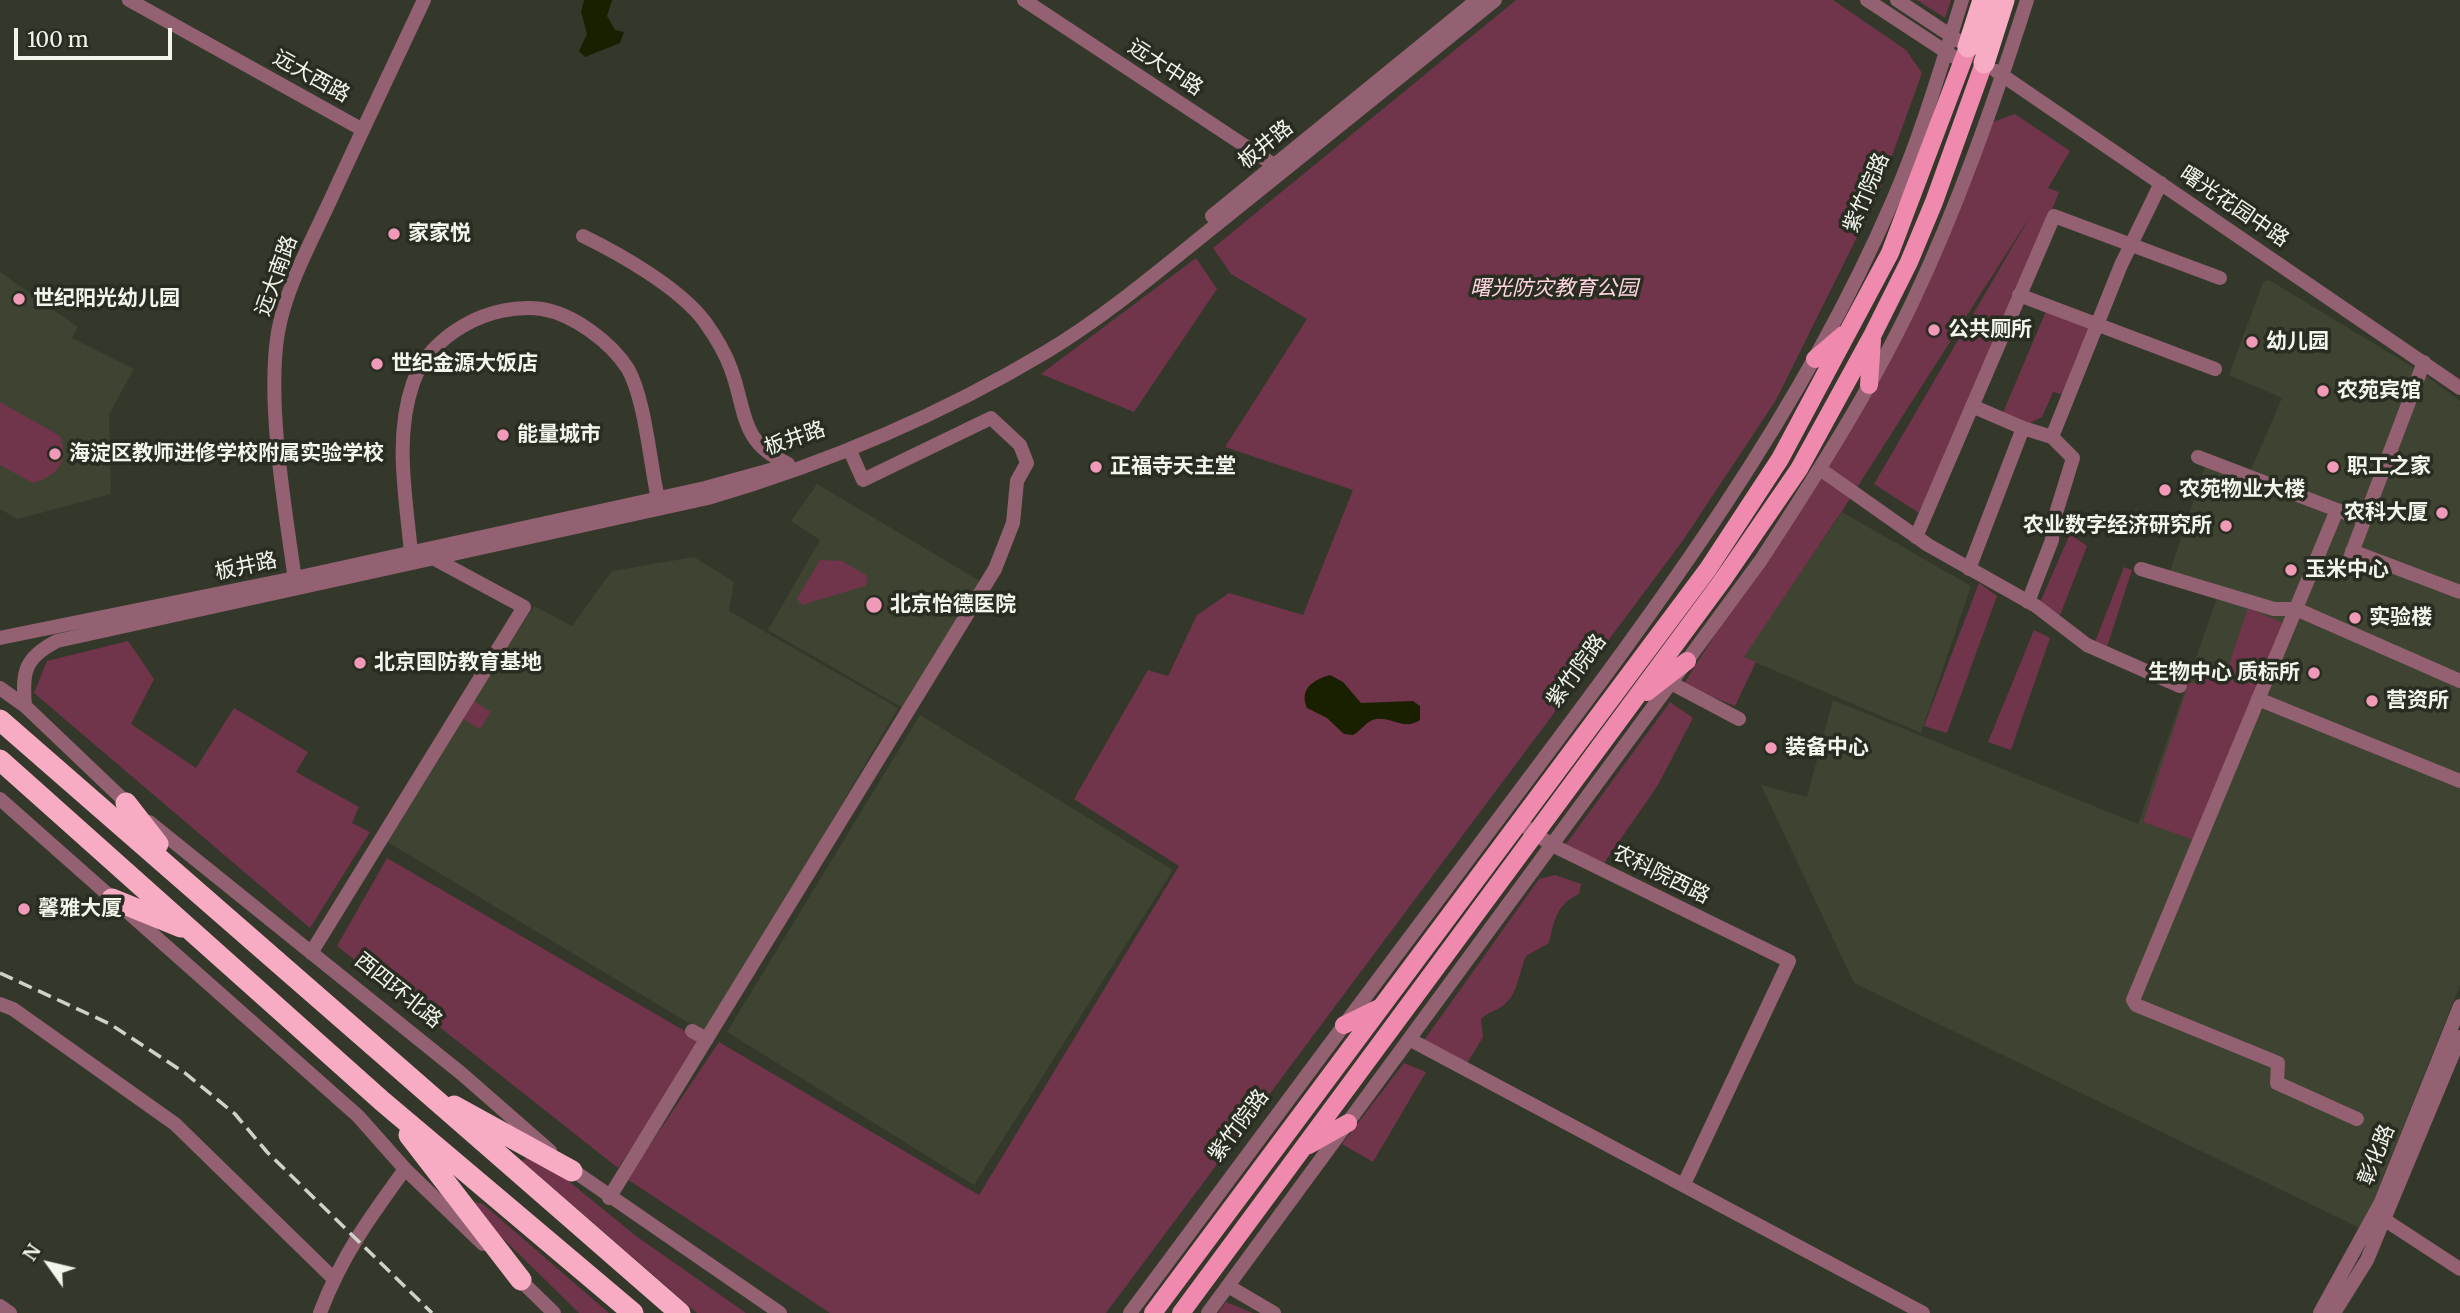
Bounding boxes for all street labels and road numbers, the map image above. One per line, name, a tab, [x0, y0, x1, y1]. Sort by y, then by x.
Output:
street label: 远大中路	[1123, 35, 1207, 101]
street label: 远大西路	[268, 46, 354, 108]
street label: 板井路	[1234, 115, 1298, 175]
street label: 紫竹院路	[1839, 149, 1895, 237]
street label: 曙光花园中路	[2175, 161, 2293, 253]
street label: 远大南路	[251, 232, 303, 320]
street label: 板井路	[761, 417, 829, 461]
street label: 板井路	[213, 548, 279, 586]
street label: 紫竹院路	[1542, 630, 1612, 712]
street label: 农科院西路	[1608, 841, 1714, 909]
street label: 西四环北路	[349, 948, 447, 1034]
street label: 紫竹院路	[1204, 1085, 1274, 1167]
street label: 彰化路	[2354, 1121, 2400, 1189]

